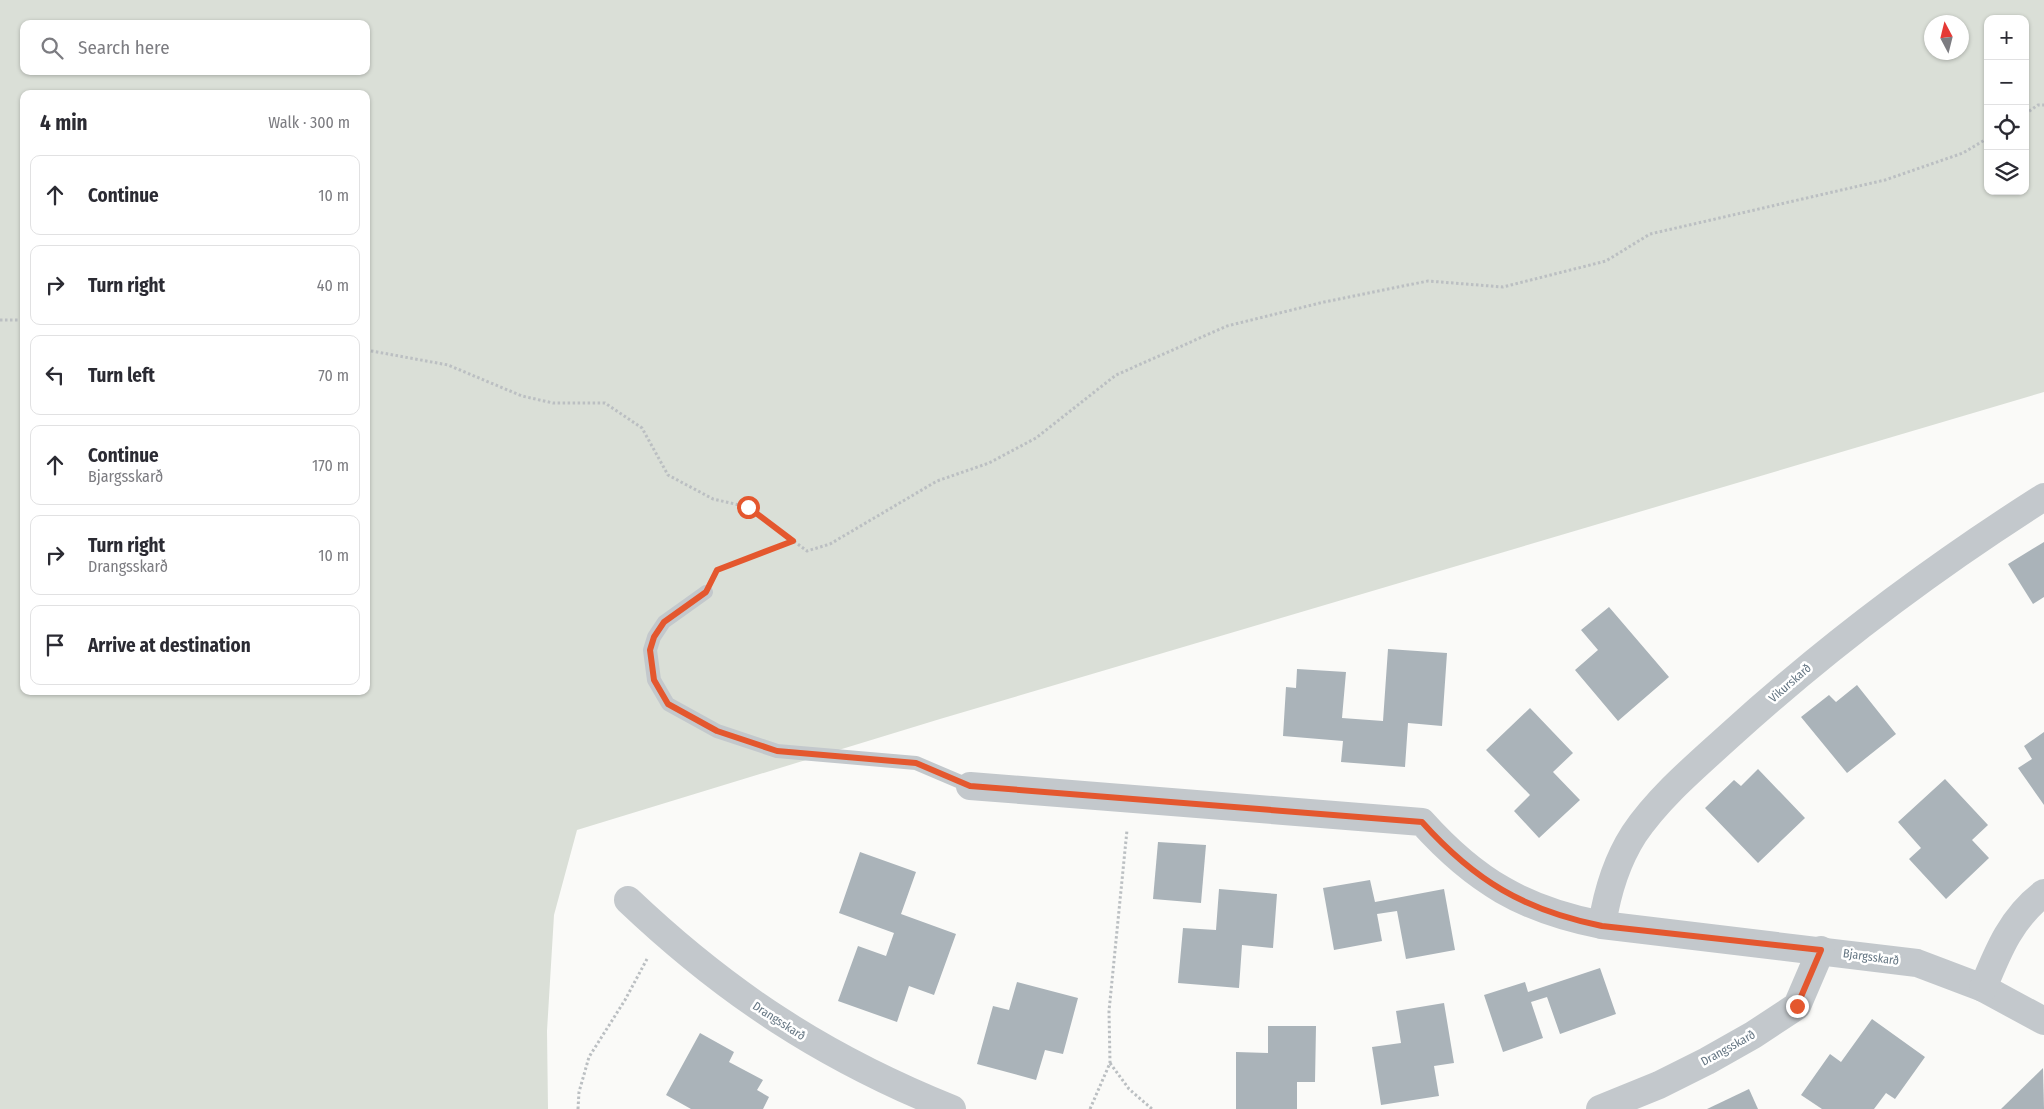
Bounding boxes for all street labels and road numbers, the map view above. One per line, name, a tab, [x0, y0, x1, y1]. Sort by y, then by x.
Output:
street label: Vikurskarð	[1766, 661, 1814, 705]
street label: Bjargsskarð	[1842, 946, 1900, 968]
street label: Drangsskarð	[750, 999, 808, 1043]
street label: Drangsskarð	[1698, 1027, 1758, 1069]

